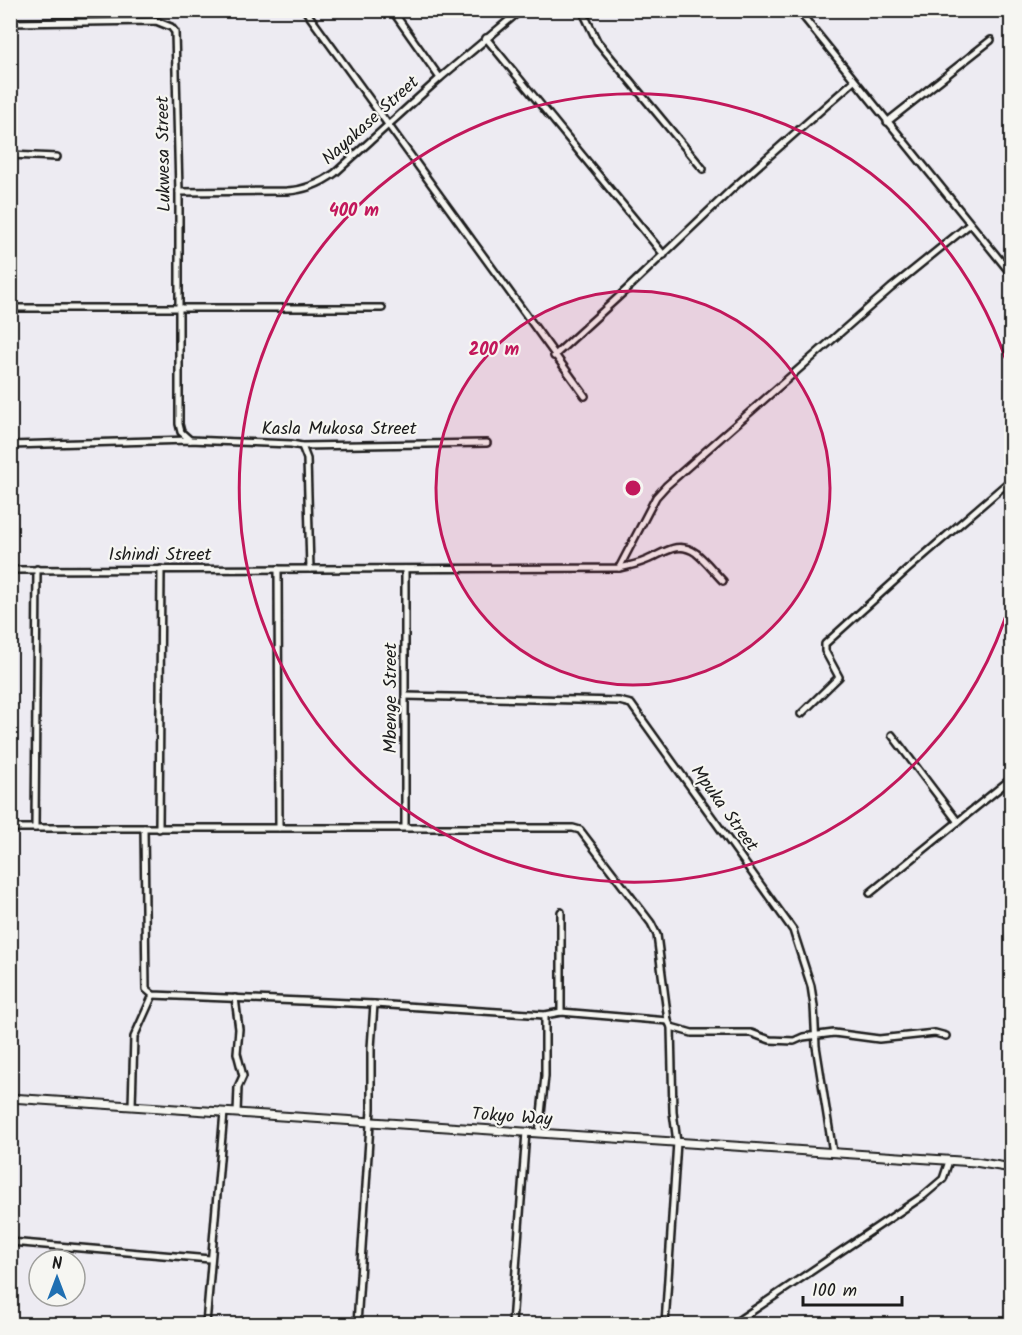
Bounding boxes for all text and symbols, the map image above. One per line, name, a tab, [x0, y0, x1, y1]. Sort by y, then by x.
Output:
street label: Nayakase Street	[316, 68, 427, 173]
street label: Lukwesa Street	[149, 95, 180, 212]
text: 400 m	[329, 197, 379, 226]
text: 200 m	[469, 336, 520, 365]
street label: Kasla Mukosa Street	[261, 415, 418, 444]
centre of rings	[623, 478, 643, 498]
street label: Ishindi Street	[109, 541, 212, 570]
street label: Mbenge Street	[377, 642, 406, 753]
street label: Mpuka Street	[682, 759, 766, 859]
street label: Tokyo Way	[470, 1100, 554, 1135]
north arrow	[27, 1248, 87, 1308]
text: N	[52, 1252, 62, 1277]
scale bar	[803, 1269, 902, 1307]
text: 100 m	[812, 1277, 857, 1306]

